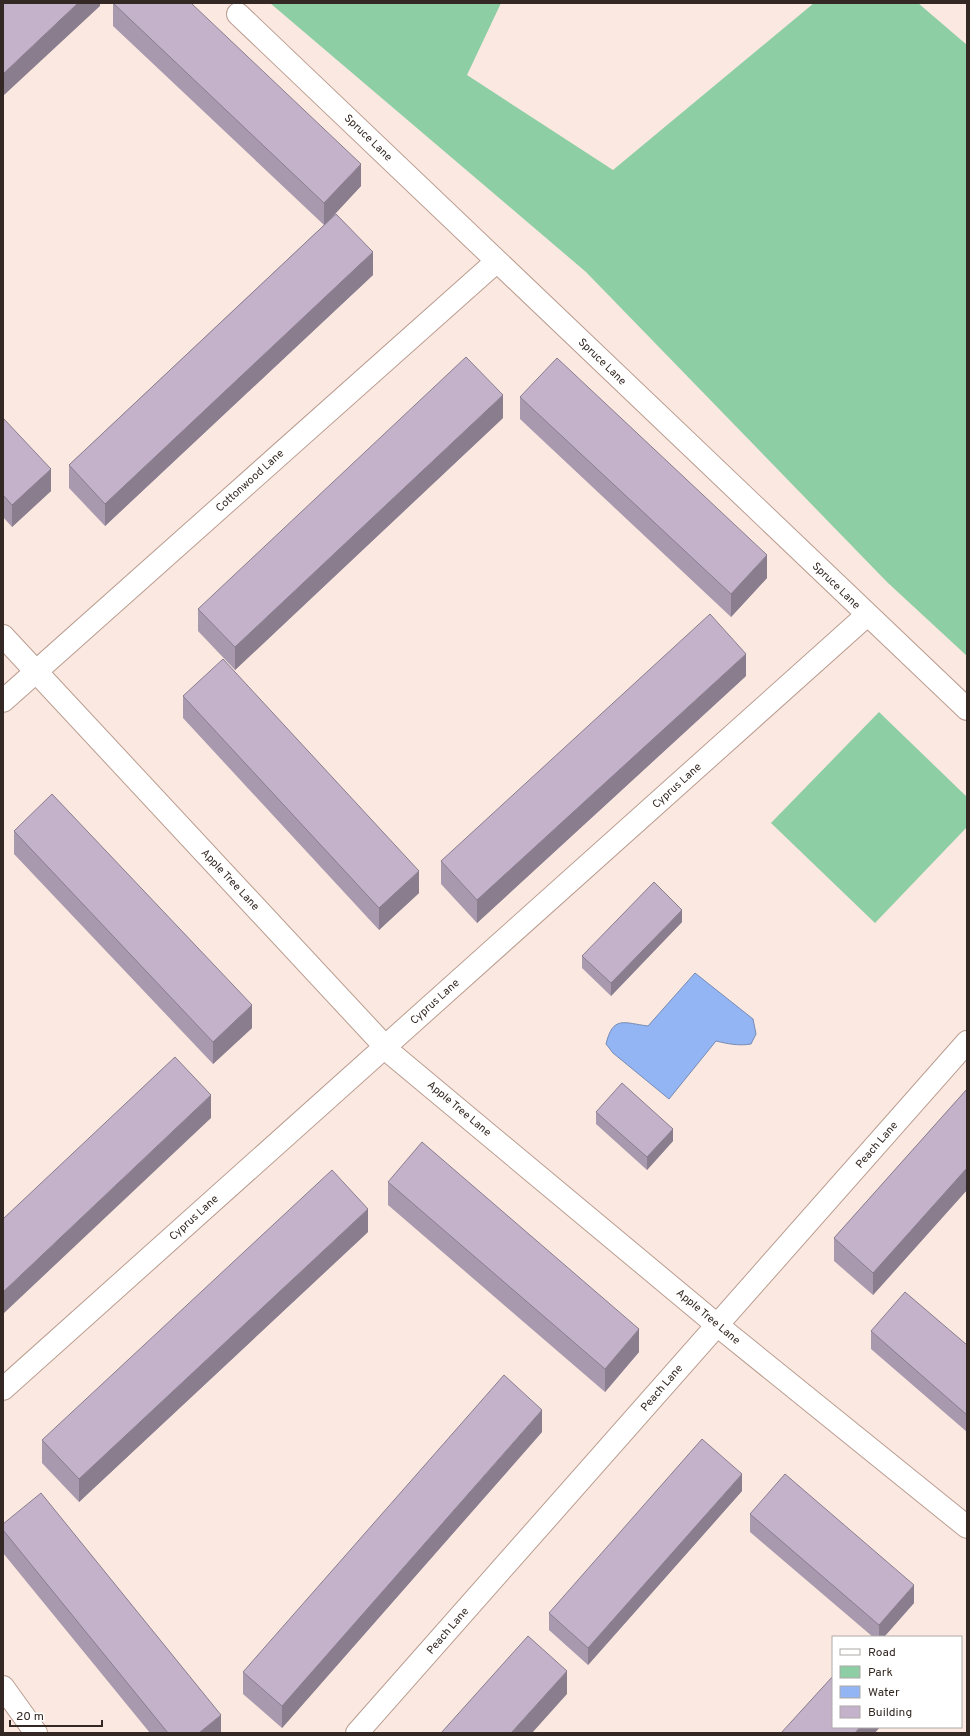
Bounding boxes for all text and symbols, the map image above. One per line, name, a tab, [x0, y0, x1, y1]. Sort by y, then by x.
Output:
street label: Spruce Lane	[341, 112, 395, 164]
street label: Spruce Lane	[575, 336, 629, 388]
street label: Cottonwood Lane	[213, 447, 287, 515]
street label: Spruce Lane	[809, 560, 863, 612]
street label: Cyprus Lane	[649, 760, 705, 812]
street label: Apple Tree Lane	[198, 846, 262, 914]
street label: Cyprus Lane	[407, 976, 463, 1028]
street label: Apple Tree Lane	[424, 1078, 494, 1140]
street label: Peach Lane	[853, 1119, 901, 1171]
street label: Cyprus Lane	[166, 1192, 222, 1244]
street label: Apple Tree Lane	[673, 1286, 743, 1348]
street label: Peach Lane	[638, 1362, 686, 1414]
street label: Peach Lane	[424, 1605, 472, 1657]
legend	[832, 1636, 962, 1728]
text: Road	[868, 1645, 896, 1661]
text: Park	[868, 1665, 893, 1681]
text: Water	[868, 1685, 900, 1701]
scale bar	[10, 1702, 102, 1728]
text: Building	[868, 1705, 912, 1721]
text: 20 m	[16, 1709, 44, 1725]

